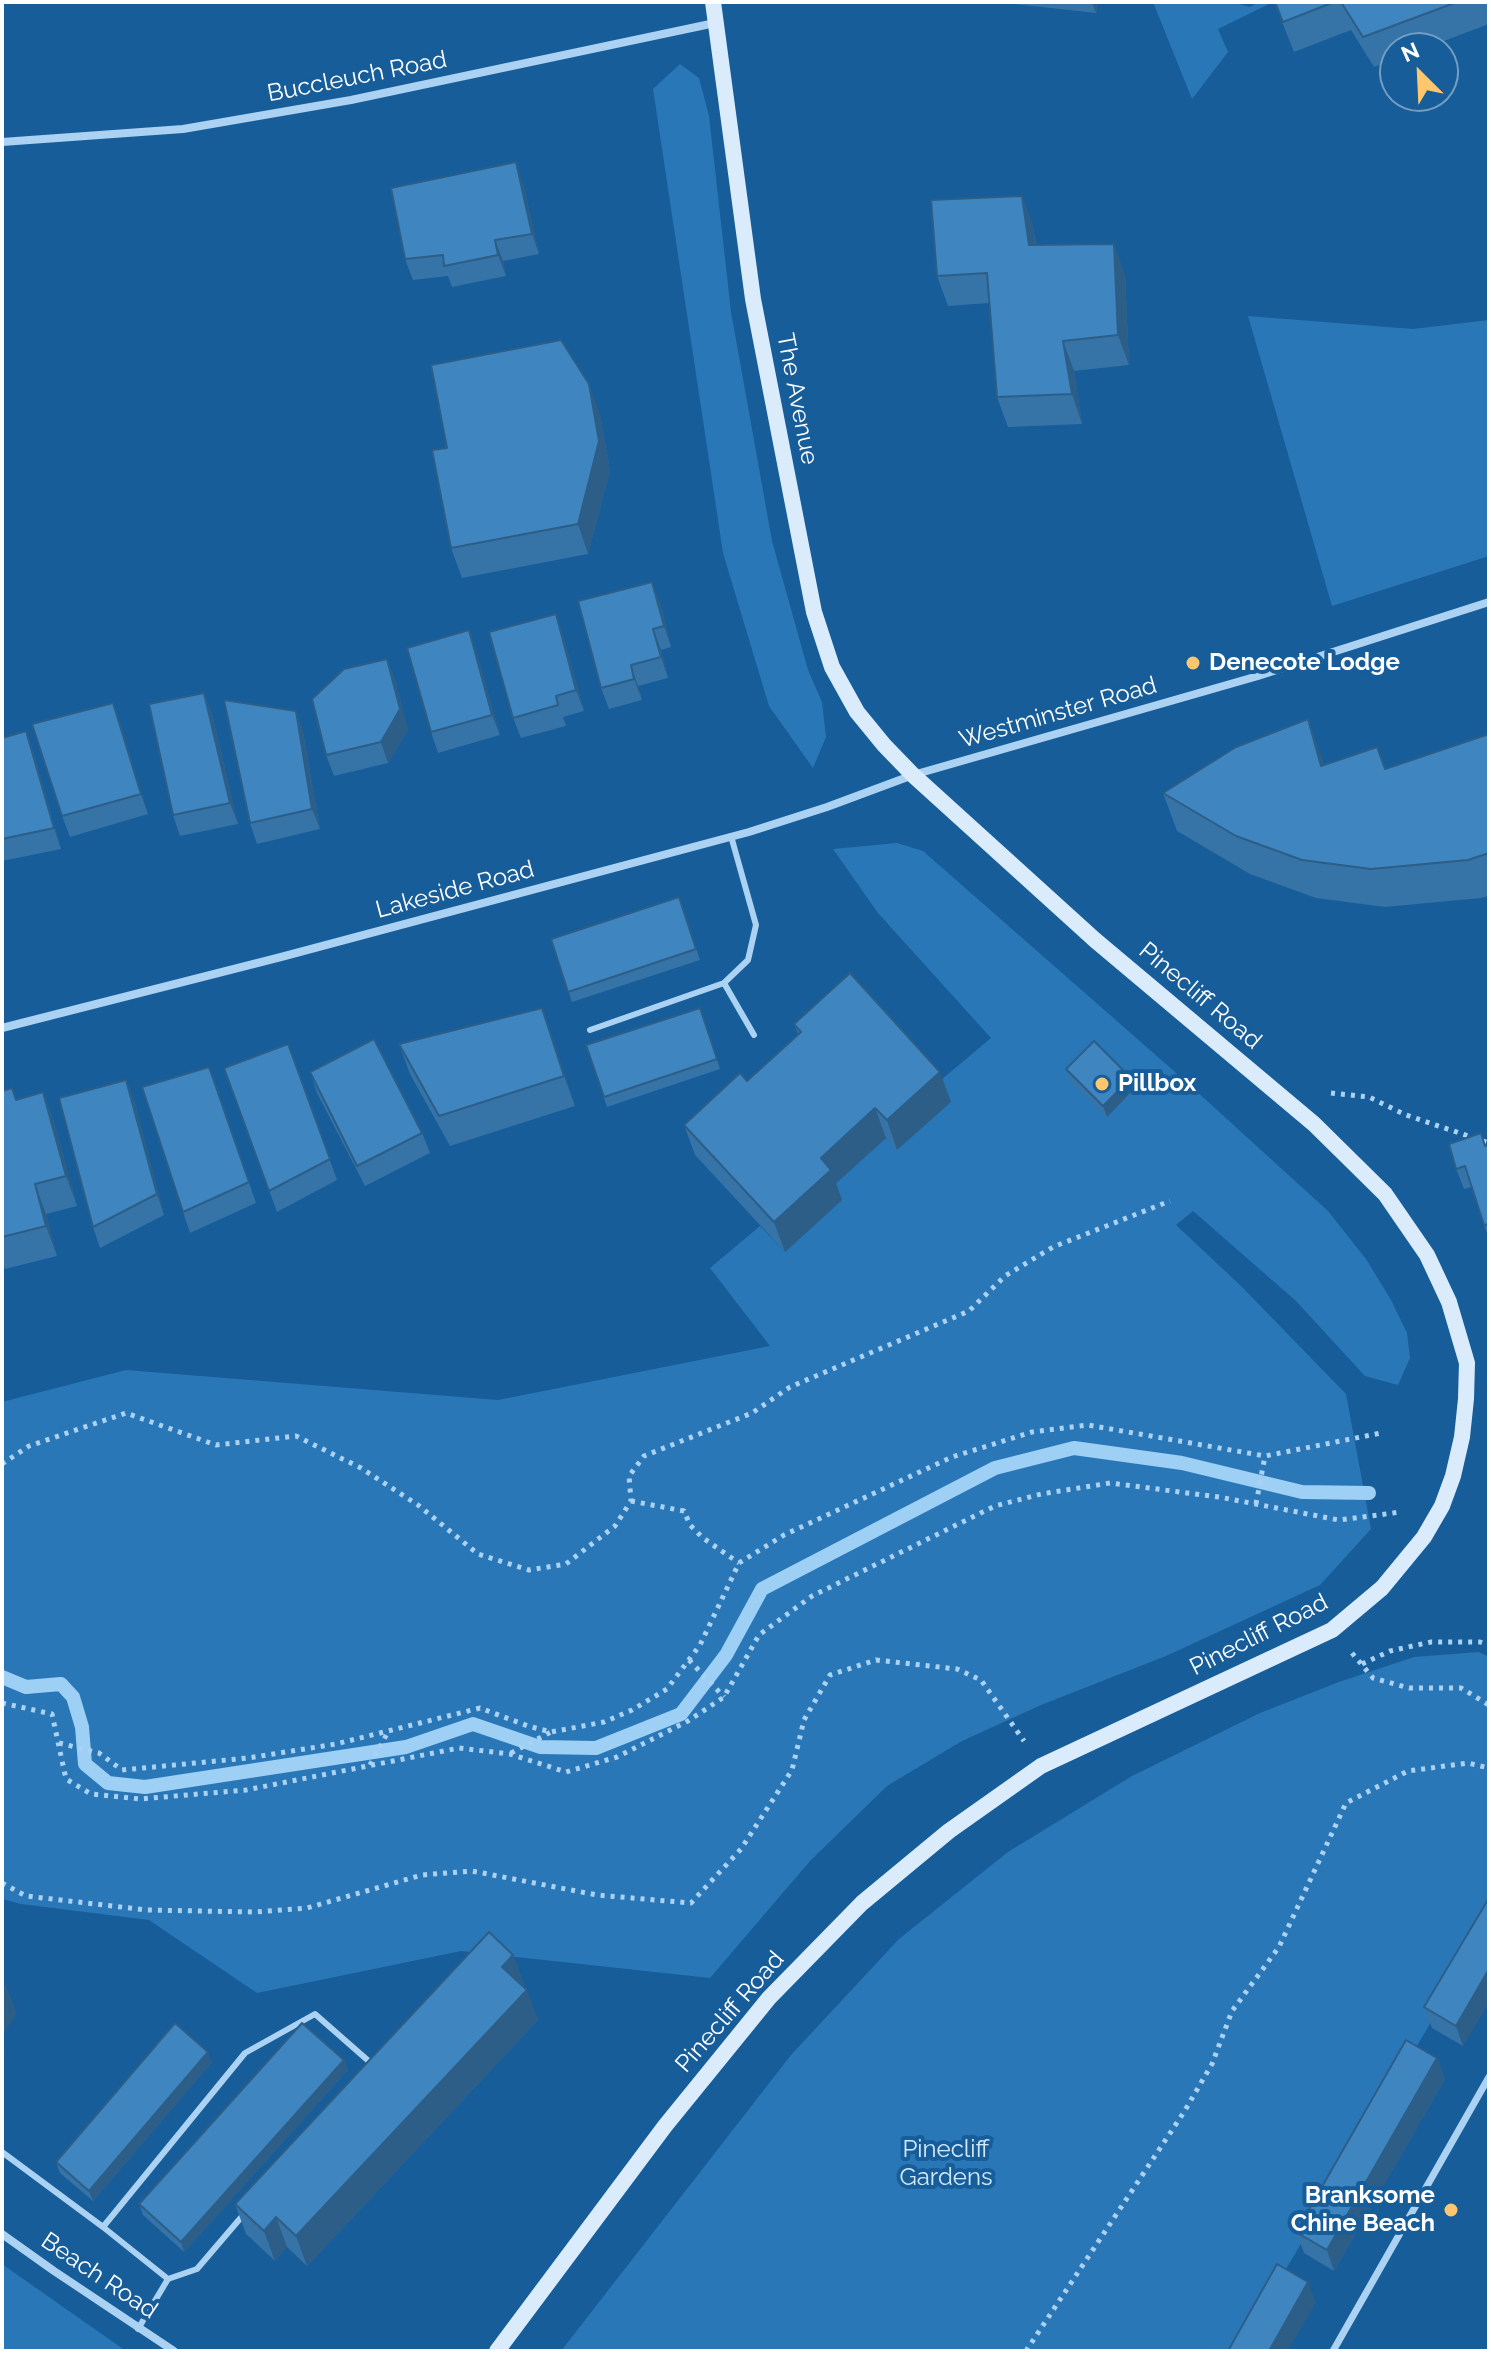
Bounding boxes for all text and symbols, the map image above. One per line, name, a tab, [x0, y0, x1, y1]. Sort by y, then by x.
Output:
north arrow	[1379, 32, 1459, 112]
text: N	[1397, 37, 1423, 67]
street label: Buccleuch Road	[265, 45, 449, 109]
street label: The Avenue	[770, 331, 824, 467]
place label: Denecote Lodge	[1209, 649, 1400, 677]
marker: Denecote Lodge	[1184, 654, 1202, 672]
street label: Westminster Road	[956, 671, 1160, 755]
street label: Lakeside Road	[373, 855, 537, 925]
street label: Pinecliff Road	[1133, 936, 1267, 1056]
place label: Pillbox	[1118, 1070, 1196, 1098]
marker: Pillbox	[1093, 1075, 1111, 1093]
street label: Pinecliff Road	[1185, 1588, 1333, 1682]
street label: Pinecliff Road	[670, 1946, 790, 2078]
park label: Pinecliff Gardens	[900, 2136, 992, 2192]
place label: Branksome Chine Beach	[1291, 2182, 1435, 2238]
marker: Branksome Chine Beach	[1442, 2201, 1460, 2219]
street label: Beach Road	[35, 2227, 163, 2325]

